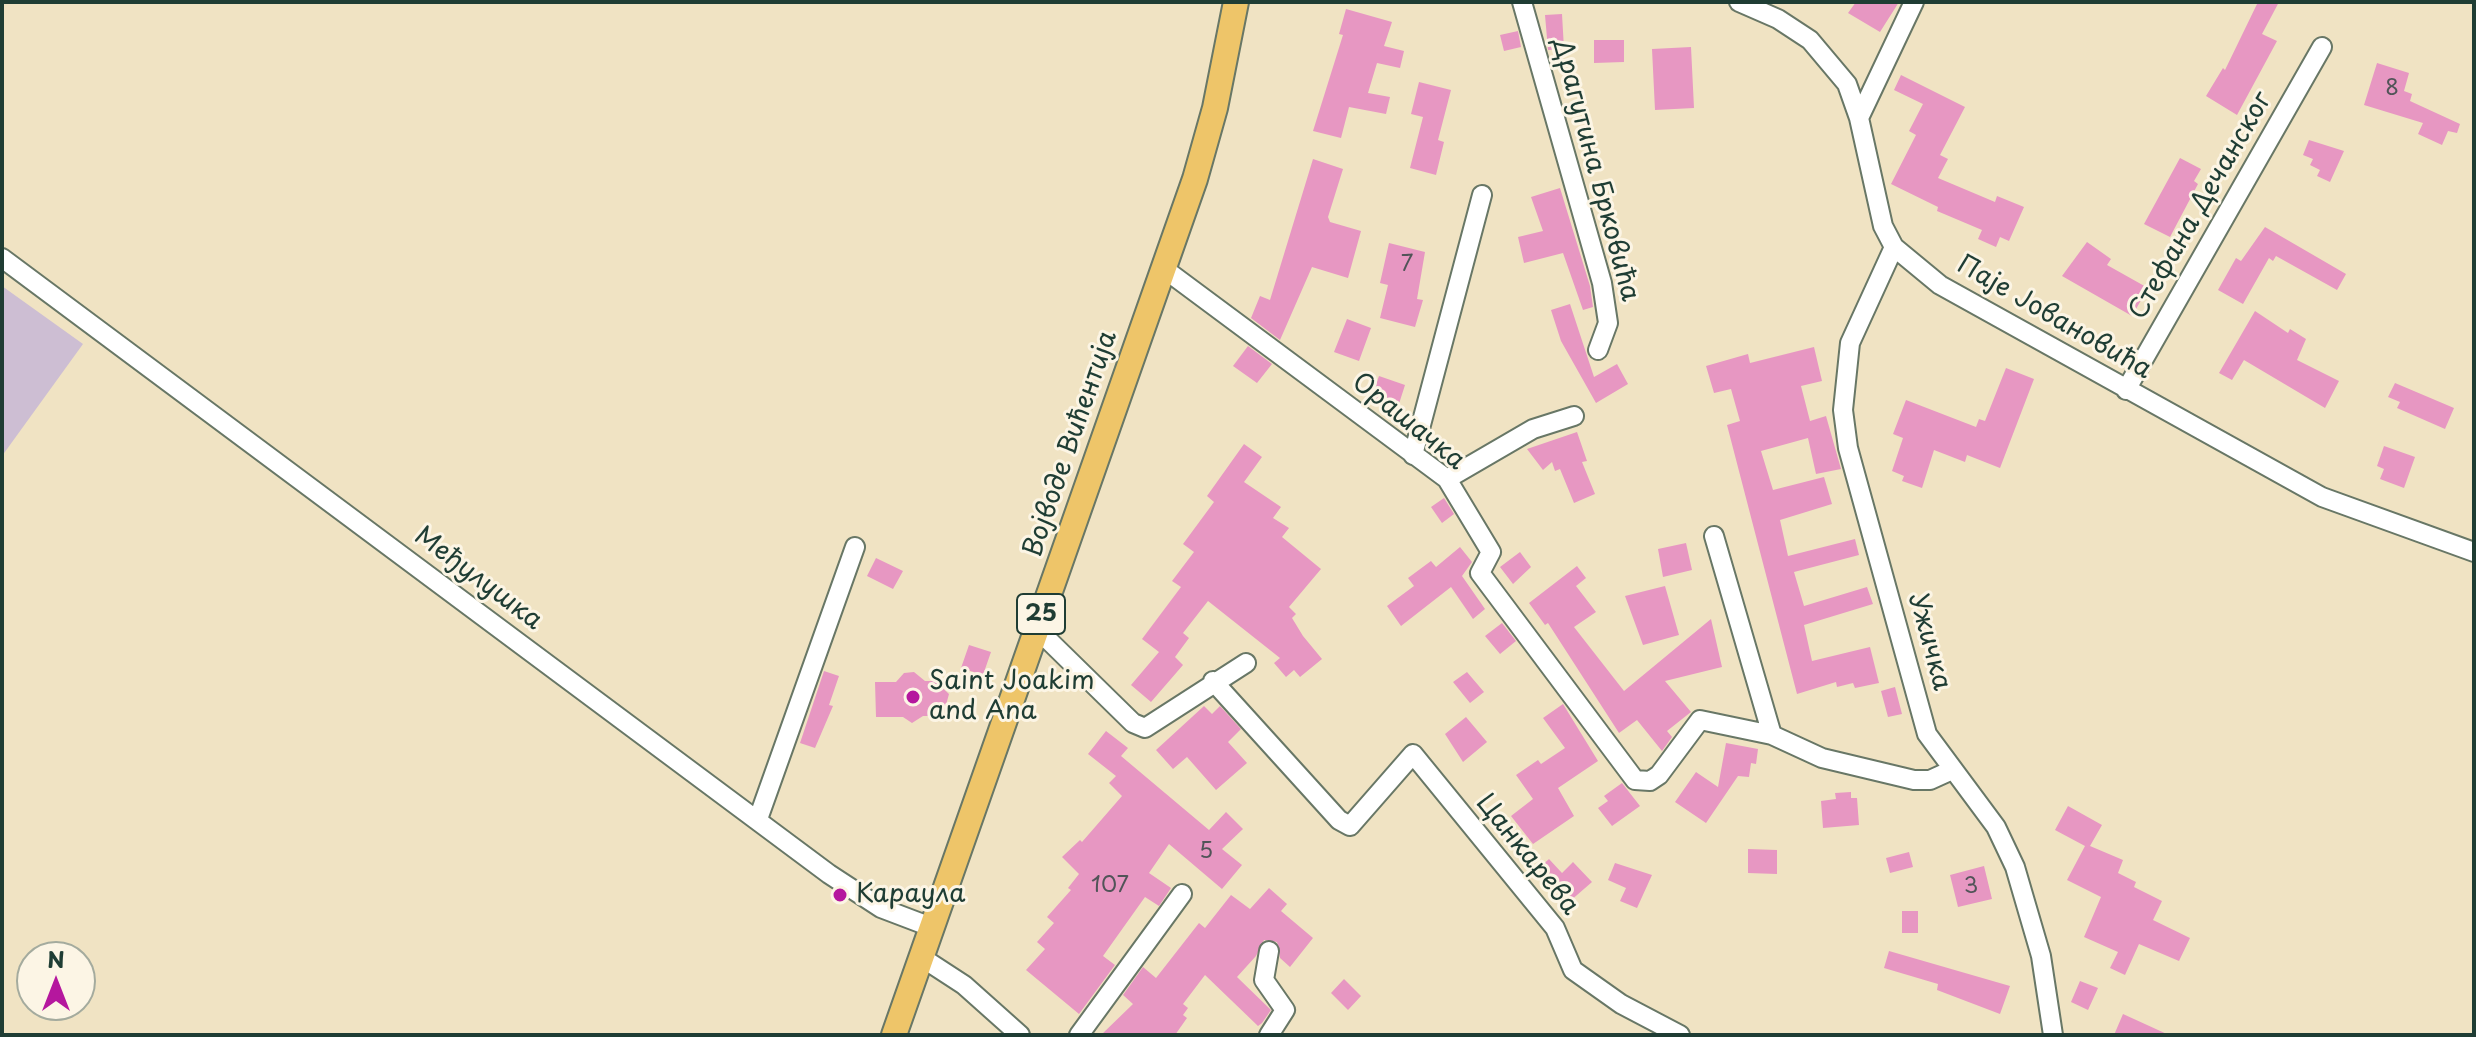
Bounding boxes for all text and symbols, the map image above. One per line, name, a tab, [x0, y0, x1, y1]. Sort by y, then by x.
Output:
street label: Драгутина Брковића	[1545, 35, 1645, 305]
house number: 8	[2385, 76, 2399, 102]
street label: Стефана Дечанског	[2123, 87, 2279, 325]
street label: Паје Јовановића	[1951, 250, 2157, 386]
house number: 7	[1401, 252, 1413, 278]
street label: Војводе Вићентија	[1018, 327, 1124, 561]
street label: Орашачка	[1345, 367, 1471, 477]
street label: Међулушка	[408, 521, 548, 637]
street label: Ужичка	[1901, 590, 1957, 694]
road number: 25	[1017, 594, 1065, 634]
place label: Saint Joakim and Ana	[929, 666, 1095, 728]
marker: Saint Joakim and Ana	[904, 688, 922, 706]
street label: Цанкарева	[1469, 788, 1585, 922]
house number: 5	[1199, 839, 1213, 865]
house number: 107	[1091, 873, 1129, 899]
house number: 3	[1964, 874, 1978, 900]
place label: Караула	[856, 879, 965, 911]
marker: Караула	[831, 886, 849, 904]
north arrow	[16, 941, 96, 1021]
text: N	[47, 942, 65, 975]

